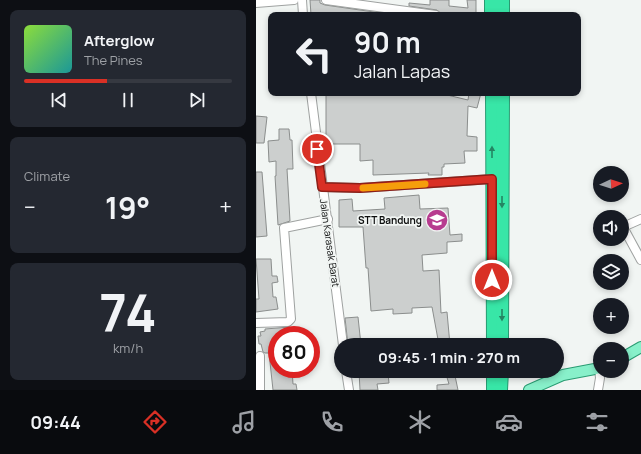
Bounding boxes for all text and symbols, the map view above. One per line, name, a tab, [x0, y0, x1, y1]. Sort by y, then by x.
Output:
text: 90 m	[354, 23, 421, 61]
icon: left	[288, 28, 340, 80]
text: Afterglow	[84, 30, 155, 51]
text: The Pines	[84, 51, 143, 69]
text: Jalan Lapas	[354, 59, 450, 83]
icon: previous	[48, 89, 70, 111]
icon: pause	[117, 89, 139, 111]
icon: next	[186, 89, 208, 111]
pin	[300, 132, 334, 166]
icon: arrive	[306, 138, 328, 160]
one-way arrow	[489, 145, 495, 158]
north arrow	[593, 166, 629, 202]
map controls	[593, 166, 629, 378]
text: Climate	[24, 167, 70, 185]
text: 19°	[105, 187, 150, 228]
text: −	[24, 192, 36, 222]
text: +	[219, 192, 232, 222]
one-way arrow	[499, 196, 505, 209]
street label: Jalan Karasak Barat	[317, 198, 343, 288]
school or university icon: STT Bandung	[424, 207, 450, 233]
button: sound	[593, 210, 629, 246]
place label: STT Bandung	[358, 213, 422, 227]
button: layers	[593, 254, 629, 290]
position arrow	[471, 259, 513, 301]
text: 74	[99, 277, 157, 348]
button: +	[593, 298, 629, 334]
one-way arrow	[499, 309, 505, 322]
speed limit sign: 80	[268, 326, 320, 378]
text: km/h	[113, 339, 143, 357]
button: −	[593, 342, 629, 378]
text: 09:45 · 1 min · 270 m	[378, 347, 520, 368]
icon: directions	[141, 408, 169, 436]
icon: music	[230, 408, 258, 436]
icon: phone	[318, 408, 346, 436]
icon: climate	[406, 408, 434, 436]
icon: car	[495, 408, 523, 436]
icon: filters	[583, 408, 611, 436]
text: 09:44	[30, 410, 81, 434]

